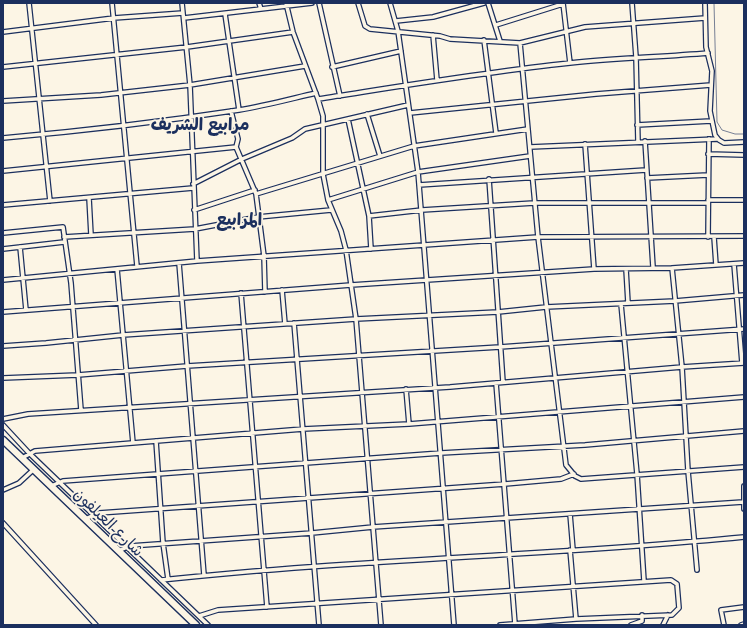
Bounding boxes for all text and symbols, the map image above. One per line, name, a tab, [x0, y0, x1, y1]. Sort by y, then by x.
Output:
district label: مرابيع الشريف	[151, 116, 249, 136]
district label: المرابيع	[216, 211, 262, 231]
street label: شارع العيلفون	[69, 485, 147, 561]

